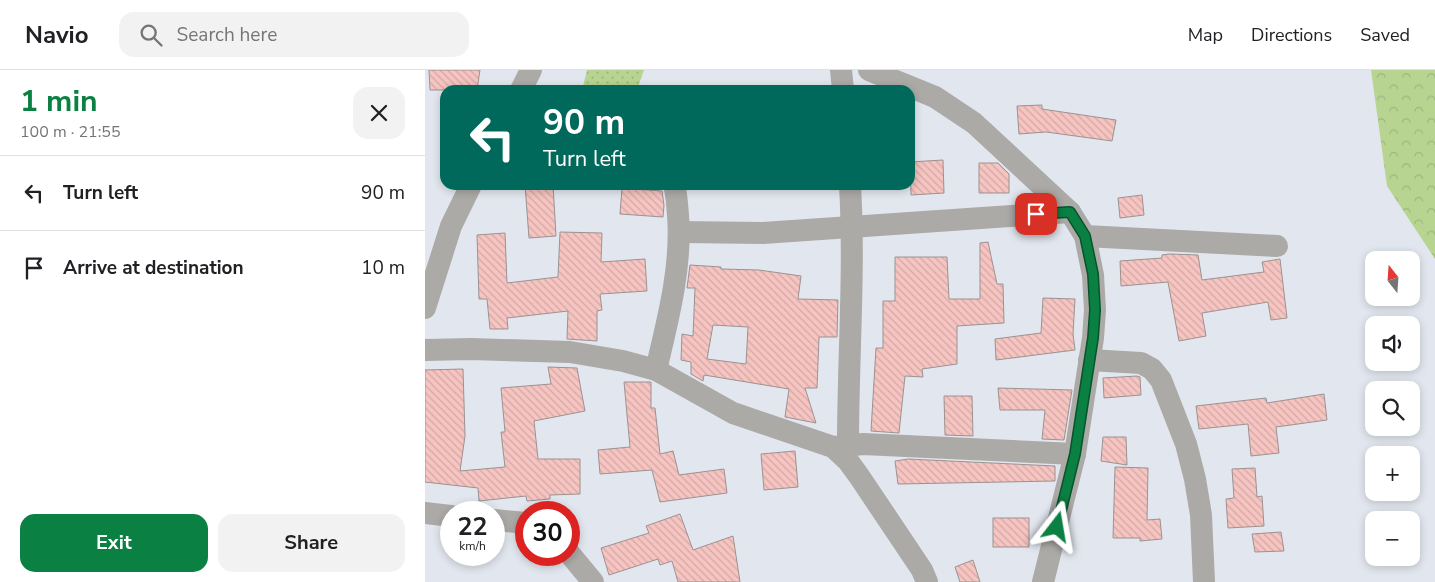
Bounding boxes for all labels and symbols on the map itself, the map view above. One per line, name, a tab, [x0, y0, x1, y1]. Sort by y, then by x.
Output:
pin	[1015, 193, 1057, 235]
north arrow	[1365, 251, 1420, 306]
position arrow	[1030, 500, 1082, 552]
speed limit sign: 30	[515, 501, 580, 566]

